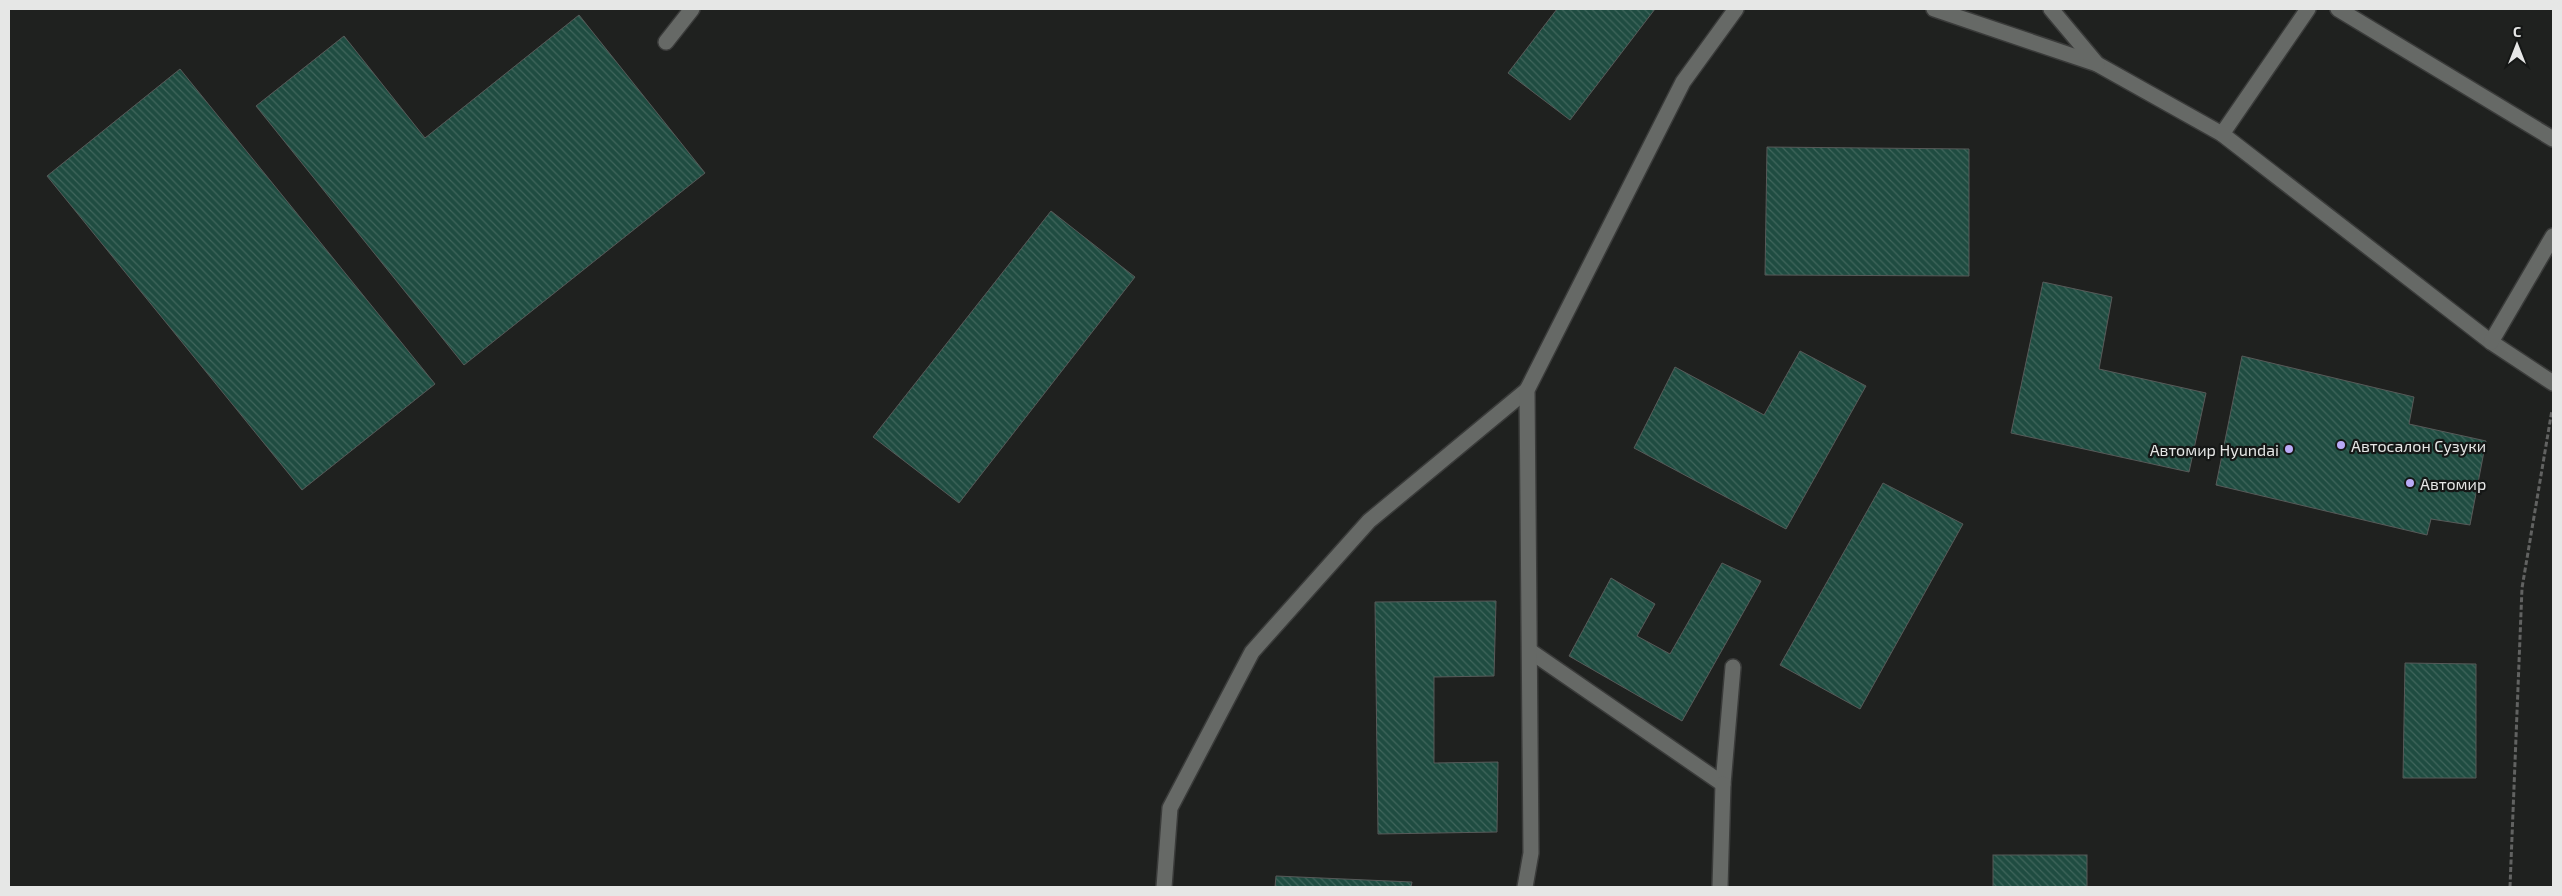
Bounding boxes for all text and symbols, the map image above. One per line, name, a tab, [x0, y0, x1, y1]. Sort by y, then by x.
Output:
north arrow	[2492, 20, 2542, 70]
text: С	[2513, 23, 2521, 40]
place label: Автосалон Сузуки	[2351, 436, 2486, 456]
marker: Автосалон Сузуки	[2335, 439, 2347, 451]
place label: Автомир Hyundai	[2150, 440, 2279, 459]
marker: Автомир Hyundai	[2283, 443, 2295, 455]
place label: Автомир	[2420, 474, 2486, 493]
marker: Автомир	[2404, 477, 2416, 489]

